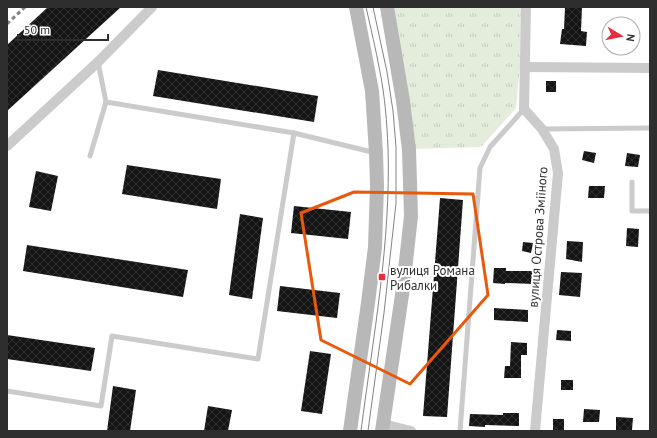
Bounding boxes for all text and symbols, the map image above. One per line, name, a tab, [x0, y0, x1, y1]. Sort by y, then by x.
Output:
scale bar	[18, 16, 108, 42]
north arrow	[601, 16, 641, 56]
text: 50 m	[24, 22, 50, 37]
text: N	[623, 33, 638, 43]
street label: вулиця Острова Зміїного	[525, 166, 551, 308]
place label: вулиця Романа Рибалки	[390, 262, 475, 294]
marker: вулиця Романа Рибалки	[377, 272, 387, 282]

